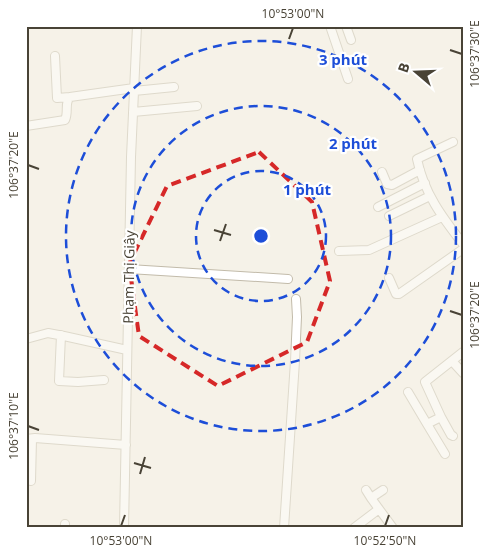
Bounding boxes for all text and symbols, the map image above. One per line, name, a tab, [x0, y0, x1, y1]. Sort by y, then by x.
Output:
text: 10°53'00"N	[262, 5, 324, 22]
text: 106°37'30"E	[466, 20, 483, 88]
north arrow	[392, 48, 442, 98]
text: 3 phút	[319, 49, 368, 69]
text: B	[393, 60, 414, 75]
text: 106°37'20"E	[5, 131, 22, 199]
text: 2 phút	[329, 133, 378, 153]
text: 1 phút	[283, 179, 332, 199]
centre of rings	[252, 227, 270, 245]
street label: Phạm Thị Giây	[118, 229, 139, 324]
text: 106°37'20"E	[466, 281, 483, 349]
text: 106°37'10"E	[5, 392, 22, 460]
text: 10°53'00"N	[90, 532, 152, 549]
text: 10°52'50"N	[354, 532, 416, 549]

